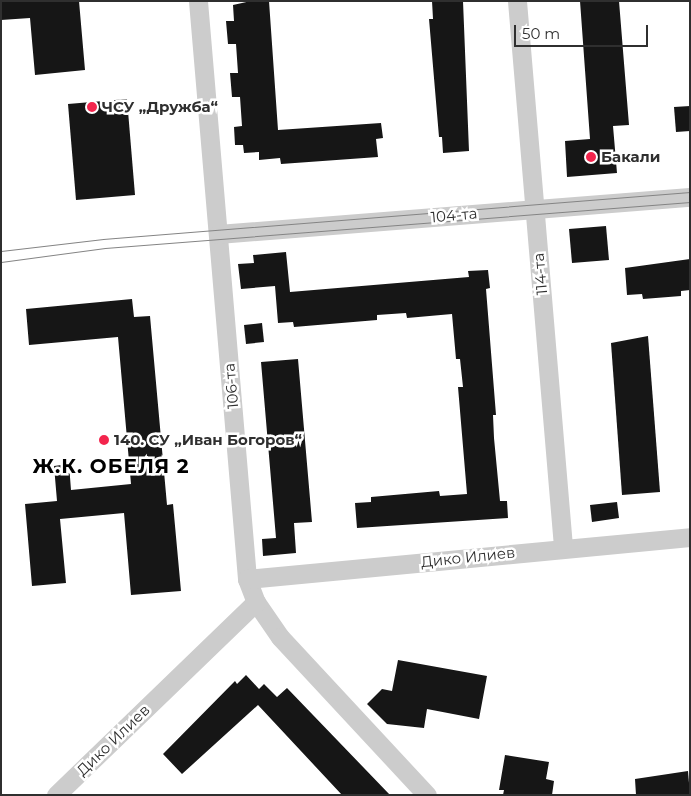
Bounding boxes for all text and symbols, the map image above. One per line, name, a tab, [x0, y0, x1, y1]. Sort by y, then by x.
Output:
scale bar	[516, 15, 650, 47]
text: 50 m	[522, 24, 560, 43]
place label: ЧСУ „Дружба“	[102, 98, 218, 116]
marker: ЧСУ „Дружба“	[86, 101, 98, 113]
place label: Бакали	[601, 148, 660, 166]
marker: Бакали	[585, 151, 597, 163]
street label: 104-та	[430, 204, 478, 226]
street label: 114-та	[529, 252, 551, 296]
street label: 106-та	[220, 362, 242, 410]
place label: 140. СУ „Иван Богоров“	[114, 431, 302, 449]
marker: 140. СУ „Иван Богоров“	[98, 434, 110, 446]
district label: Ж.К. ОБЕЛЯ 2	[31, 454, 191, 478]
street label: Дико Илиев	[420, 543, 516, 571]
street label: Дико Илиев	[73, 701, 153, 779]

